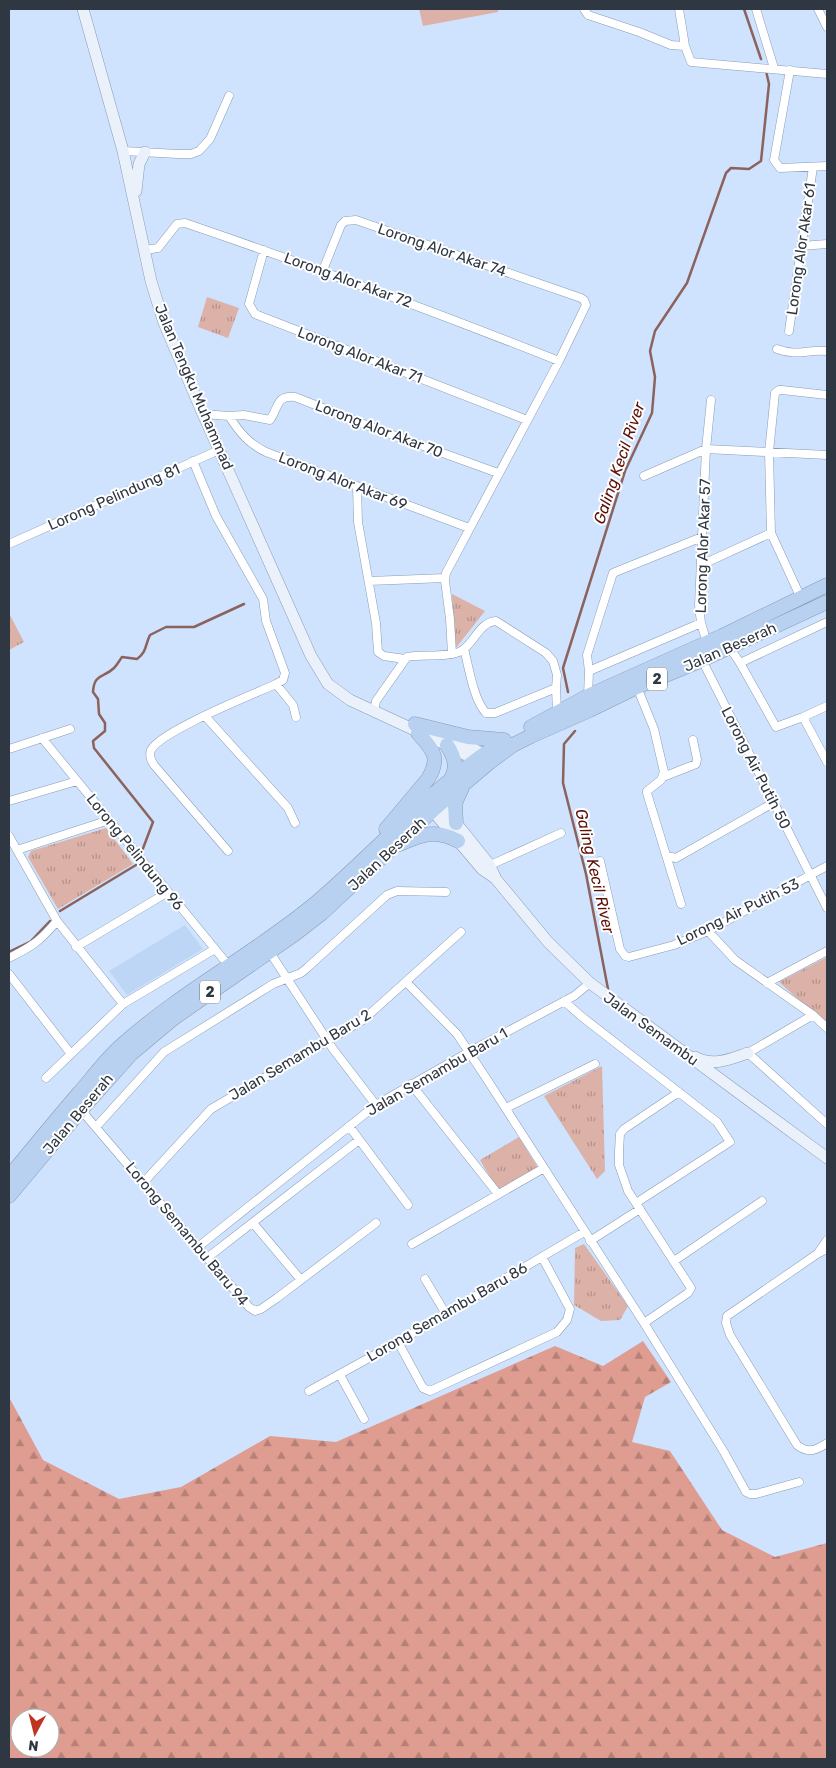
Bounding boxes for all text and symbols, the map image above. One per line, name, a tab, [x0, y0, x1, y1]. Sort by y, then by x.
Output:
street label: Lorong Alor Akar 61	[783, 182, 819, 316]
street label: Lorong Alor Akar 74	[375, 220, 509, 280]
street label: Lorong Alor Akar 72	[282, 248, 415, 312]
street label: Jalan Tengku Muhammad	[151, 301, 237, 473]
street label: Lorong Alor Akar 71	[295, 323, 425, 387]
street label: Lorong Alor Akar 70	[313, 396, 445, 462]
water label: Galing Kecil River	[589, 399, 649, 526]
street label: Lorong Alor Akar 69	[276, 448, 410, 514]
street label: Lorong Pelindung 81	[45, 460, 183, 534]
street label: Lorong Alor Akar 57	[692, 478, 714, 614]
street label: Jalan Beserah	[681, 618, 779, 676]
road number: 2	[647, 668, 667, 691]
street label: Lorong Air Putih 50	[717, 704, 795, 832]
street label: Lorong Pelindung 96	[83, 790, 187, 914]
water label: Galing Kecil River	[571, 807, 619, 936]
street label: Jalan Beserah	[344, 813, 430, 895]
street label: Lorong Air Putih 53	[674, 875, 802, 949]
road number: 2	[200, 980, 220, 1004]
street label: Jalan Semambu	[600, 988, 702, 1070]
street label: Jalan Semambu Baru 2	[226, 1005, 374, 1104]
street label: Jalan Semambu Baru 1	[363, 1024, 511, 1120]
street label: Jalan Beserah	[39, 1070, 117, 1158]
street label: Lorong Semambu Baru 94	[122, 1159, 252, 1309]
street label: Lorong Semambu Baru 86	[364, 1259, 530, 1365]
north arrow	[10, 1708, 60, 1758]
text: N	[27, 1736, 40, 1754]

